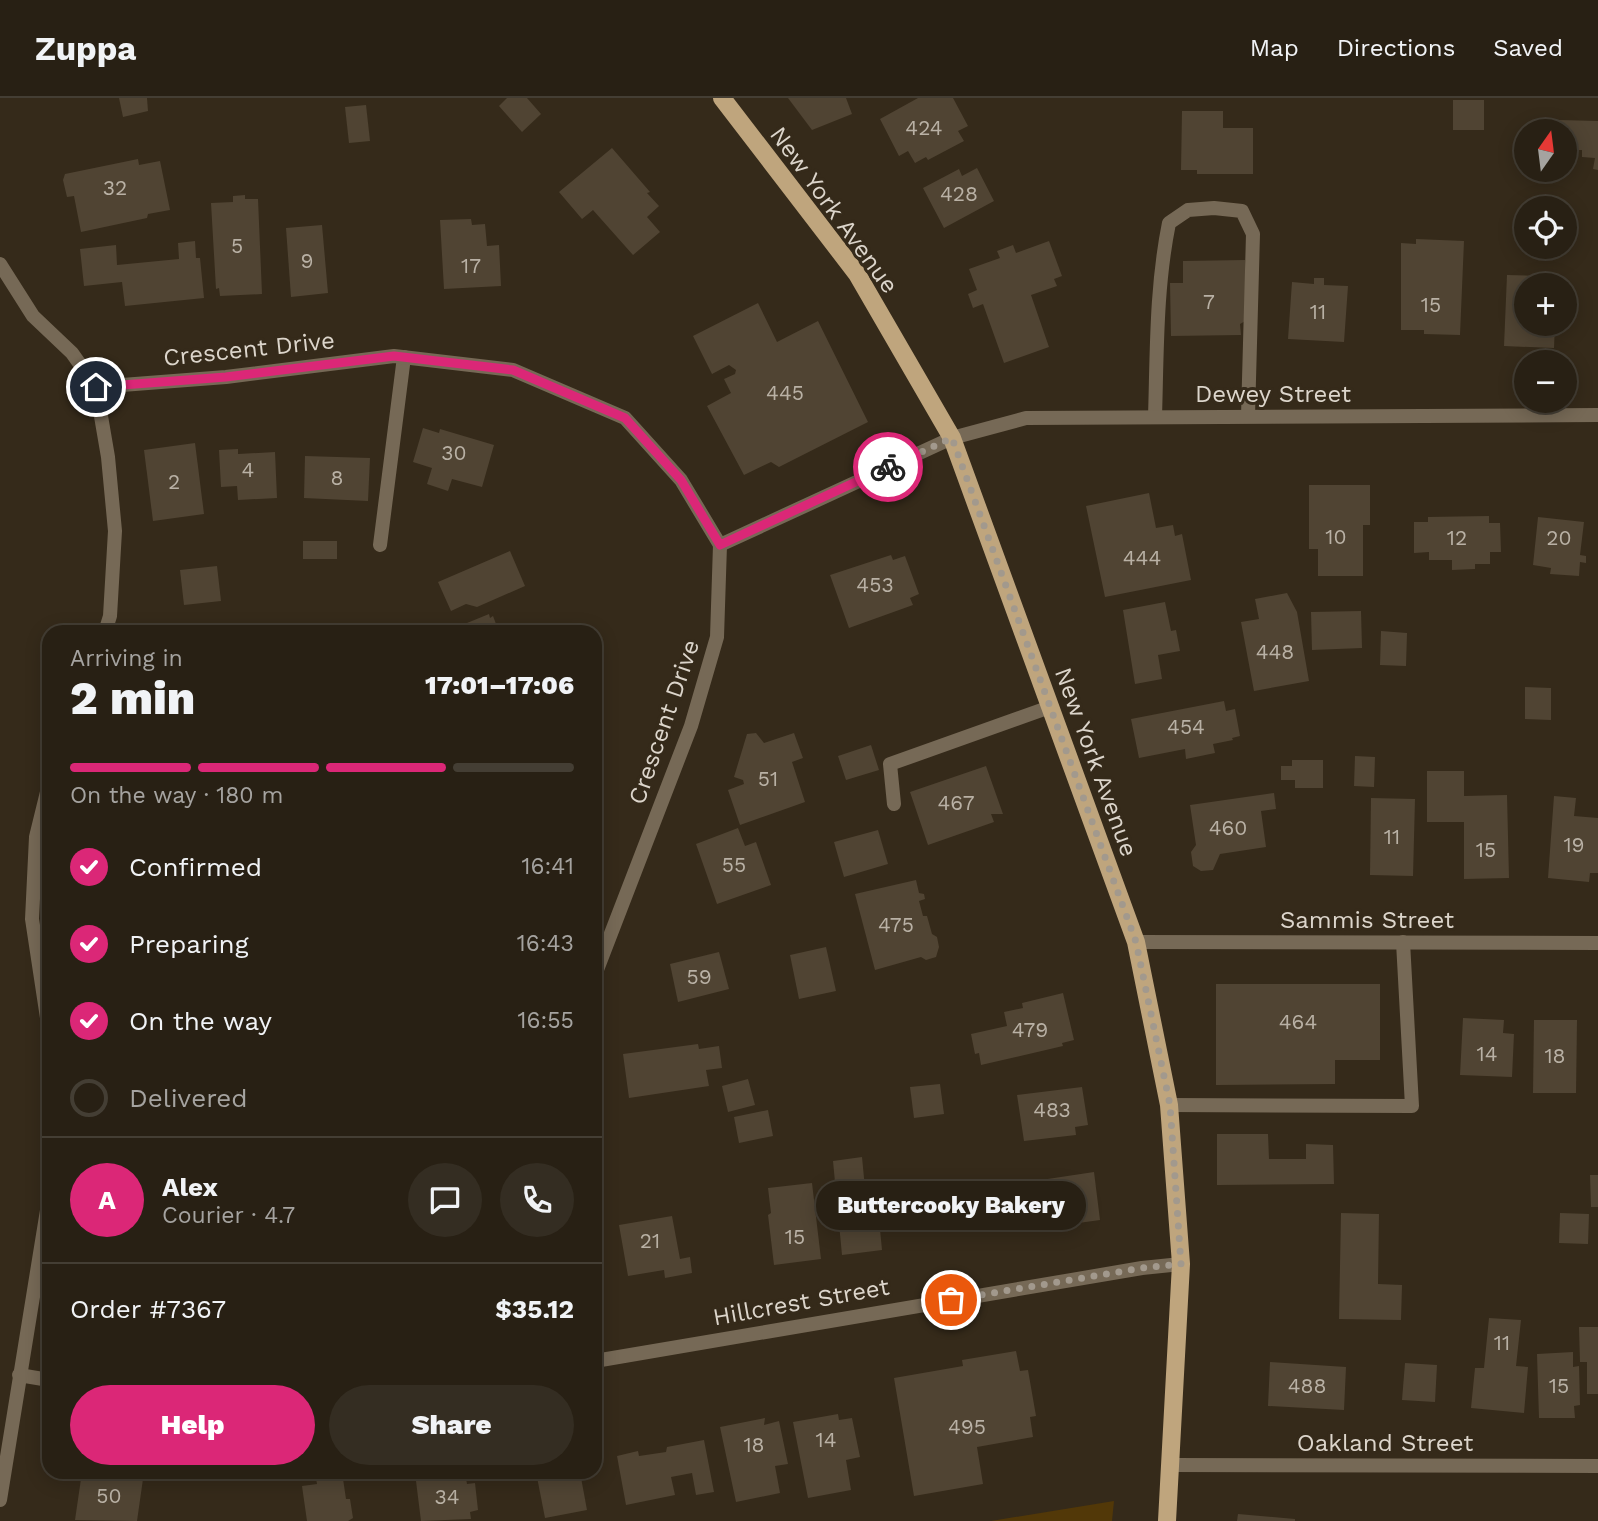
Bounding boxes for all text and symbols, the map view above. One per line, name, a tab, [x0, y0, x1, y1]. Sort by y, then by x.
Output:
text: Zuppa	[35, 29, 136, 68]
text: Map	[1250, 34, 1299, 62]
text: Directions	[1337, 34, 1455, 62]
text: Saved	[1493, 34, 1563, 62]
house number: 424	[905, 115, 943, 140]
north arrow	[1514, 119, 1577, 182]
map controls	[1514, 119, 1577, 413]
street label: New York Avenue	[764, 121, 904, 299]
house number: 32	[103, 175, 127, 200]
house number: 428	[940, 181, 978, 206]
button: locate	[1514, 196, 1577, 259]
house number: 5	[231, 233, 243, 258]
house number: 9	[301, 248, 313, 273]
house number: 17	[461, 253, 481, 278]
button: +	[1514, 273, 1577, 336]
house number: 7	[1203, 289, 1215, 314]
house number: 15	[1421, 292, 1441, 317]
house number: 11	[1310, 299, 1326, 324]
street label: Crescent Drive	[162, 326, 336, 372]
button: −	[1514, 350, 1577, 413]
pin	[66, 357, 126, 417]
icon: home	[77, 368, 115, 406]
house number: 445	[766, 380, 804, 405]
street label: Dewey Street	[1195, 380, 1351, 408]
courier	[853, 432, 923, 502]
house number: 30	[441, 440, 467, 465]
icon: bike	[869, 448, 907, 486]
house number: 4	[242, 457, 254, 482]
house number: 8	[331, 465, 343, 490]
house number: 2	[168, 469, 180, 494]
house number: 10	[1325, 524, 1347, 549]
house number: 12	[1447, 525, 1467, 550]
house number: 20	[1546, 525, 1572, 550]
house number: 444	[1123, 545, 1161, 570]
house number: 453	[856, 572, 894, 597]
street label: Crescent Drive	[623, 636, 705, 808]
house number: 448	[1256, 639, 1294, 664]
text: Arriving in	[70, 645, 183, 672]
street label: New York Avenue	[1049, 664, 1143, 860]
text: 17:01–17:06	[425, 670, 574, 700]
text: 2 min	[70, 671, 195, 725]
house number: 454	[1167, 714, 1205, 739]
house number: 51	[758, 766, 778, 791]
text: On the way · 180 m	[70, 782, 283, 809]
house number: 467	[937, 790, 975, 815]
house number: 460	[1209, 815, 1247, 840]
house number: 11	[1384, 824, 1400, 849]
house number: 19	[1563, 832, 1585, 857]
house number: 15	[1476, 837, 1496, 862]
icon: check	[70, 848, 108, 886]
text: Confirmed	[129, 852, 262, 882]
house number: 55	[722, 852, 746, 877]
text: 16:41	[522, 853, 574, 880]
street label: Sammis Street	[1280, 906, 1454, 934]
house number: 475	[878, 912, 914, 937]
icon: check	[70, 925, 108, 963]
text: Preparing	[129, 929, 249, 959]
text: 16:43	[517, 930, 574, 957]
house number: 59	[686, 964, 712, 989]
icon: check	[70, 1002, 108, 1040]
text: On the way	[129, 1006, 272, 1036]
text: 16:55	[517, 1007, 574, 1034]
house number: 464	[1279, 1009, 1317, 1034]
house number: 479	[1012, 1017, 1048, 1042]
house number: 14	[1476, 1041, 1498, 1066]
house number: 18	[1544, 1043, 1566, 1068]
text: Delivered	[129, 1083, 248, 1113]
house number: 483	[1033, 1097, 1071, 1122]
button: chat	[408, 1163, 482, 1237]
button: phone	[500, 1163, 574, 1237]
text: Alex	[162, 1172, 218, 1202]
callout: Buttercooky Bakery	[816, 1181, 1086, 1230]
text: A	[98, 1185, 116, 1215]
text: Buttercooky Bakery	[837, 1192, 1065, 1219]
text: Courier · 4.7	[162, 1202, 295, 1229]
house number: 15	[785, 1224, 805, 1249]
house number: 21	[640, 1228, 660, 1253]
pin	[921, 1270, 981, 1330]
street label: Hillcrest Street	[711, 1273, 891, 1331]
icon: bag	[932, 1281, 970, 1319]
text: Order #7367	[70, 1294, 226, 1324]
text: $35.12	[495, 1294, 574, 1324]
house number: 11	[1494, 1330, 1510, 1355]
house number: 488	[1288, 1373, 1326, 1398]
house number: 15	[1549, 1373, 1569, 1398]
button: Help	[70, 1385, 315, 1465]
button: Share	[329, 1385, 574, 1465]
house number: 495	[948, 1414, 986, 1439]
house number: 14	[815, 1427, 837, 1452]
street label: Oakland Street	[1297, 1429, 1473, 1457]
house number: 18	[743, 1432, 765, 1457]
house number: 50	[96, 1483, 122, 1508]
house number: 34	[434, 1484, 460, 1509]

